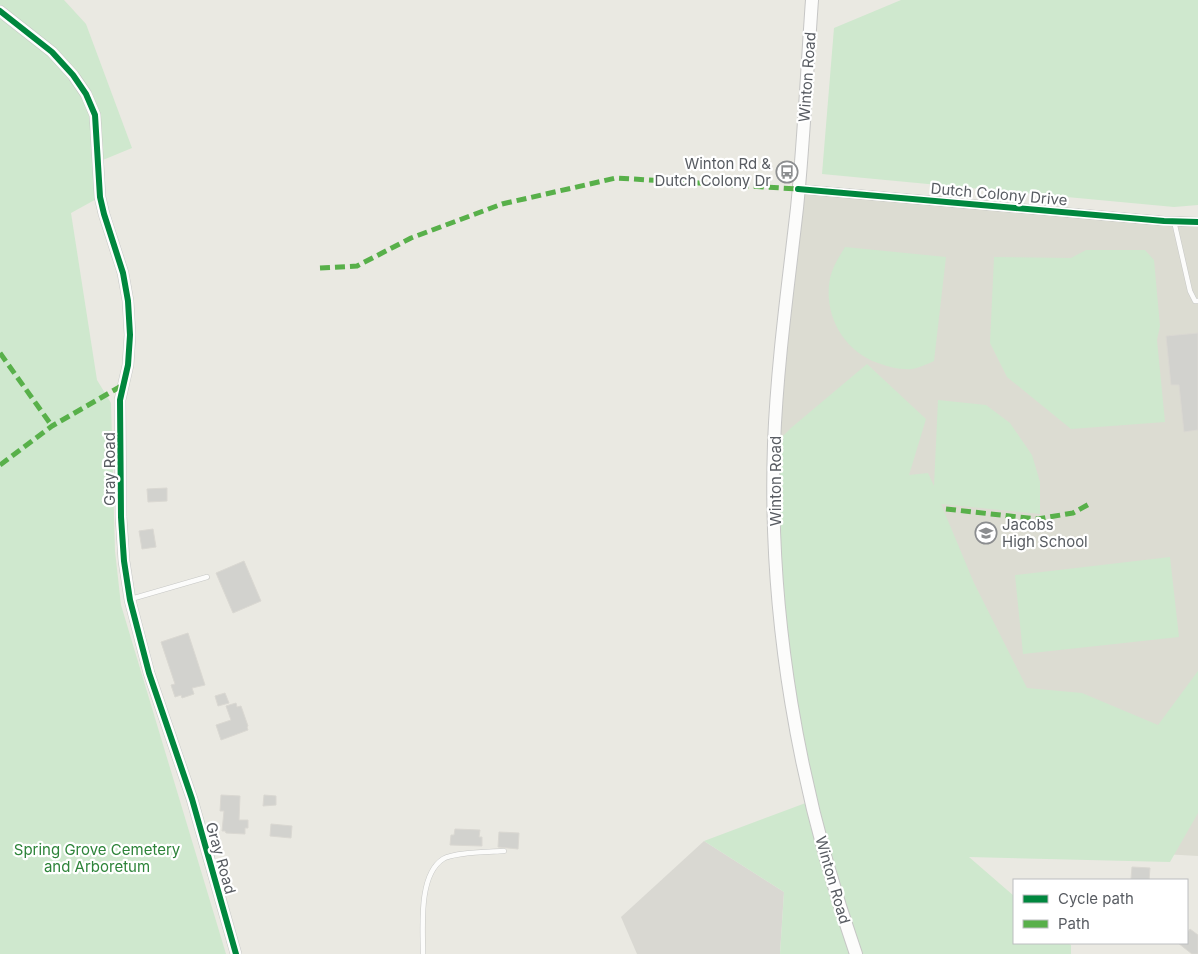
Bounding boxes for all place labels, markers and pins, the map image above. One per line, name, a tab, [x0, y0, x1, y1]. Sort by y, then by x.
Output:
place label: Winton Rd & Dutch Colony Dr	[655, 154, 771, 190]
bus stop icon: Winton Rd & Dutch Colony Dr	[775, 160, 799, 184]
place label: Jacobs High School	[1002, 515, 1088, 551]
school or university icon: Jacobs High School	[974, 521, 998, 545]

